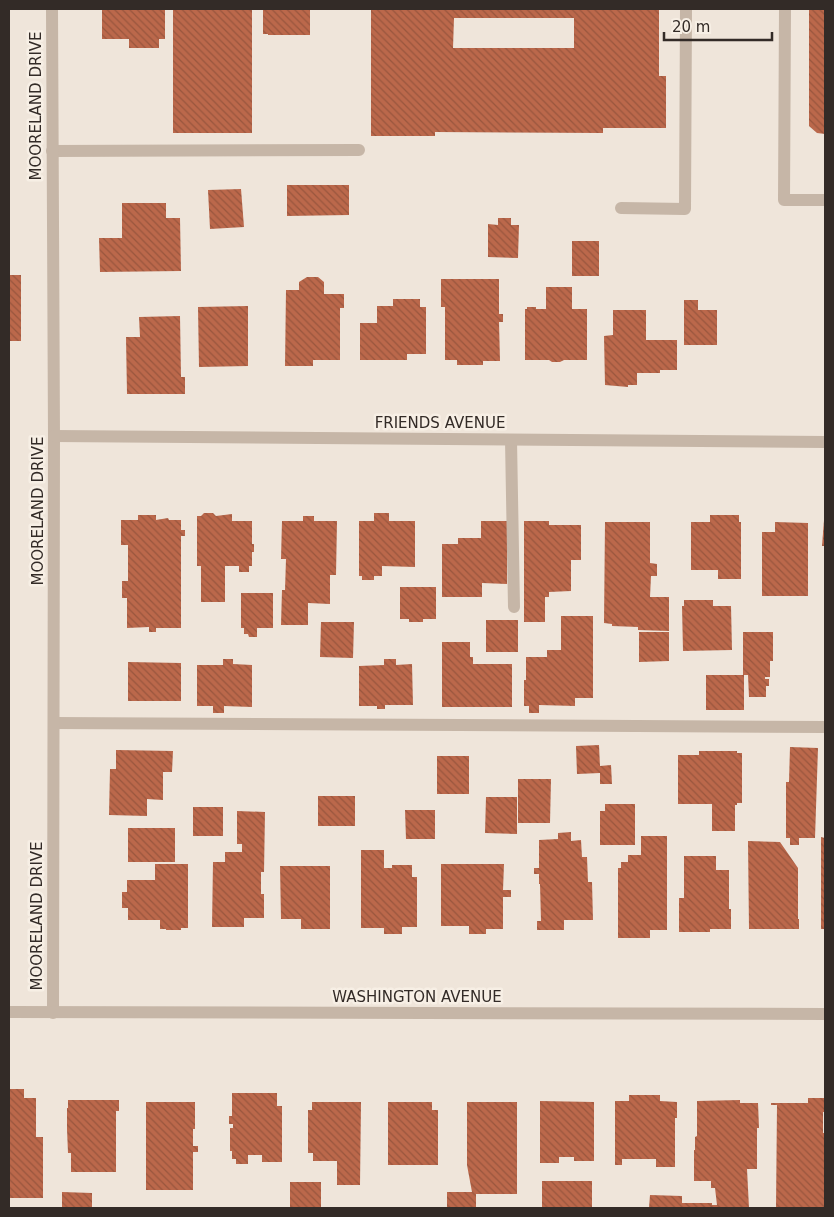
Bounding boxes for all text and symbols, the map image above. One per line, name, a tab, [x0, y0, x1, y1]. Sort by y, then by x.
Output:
scale bar	[664, 10, 772, 42]
text: 20 m	[672, 18, 710, 36]
street label: MOORELAND DRIVE	[27, 31, 45, 181]
street label: FRIENDS AVENUE	[375, 414, 505, 432]
street label: MOORELAND DRIVE	[29, 436, 47, 586]
street label: MOORELAND DRIVE	[28, 841, 46, 991]
street label: WASHINGTON AVENUE	[332, 988, 502, 1006]

